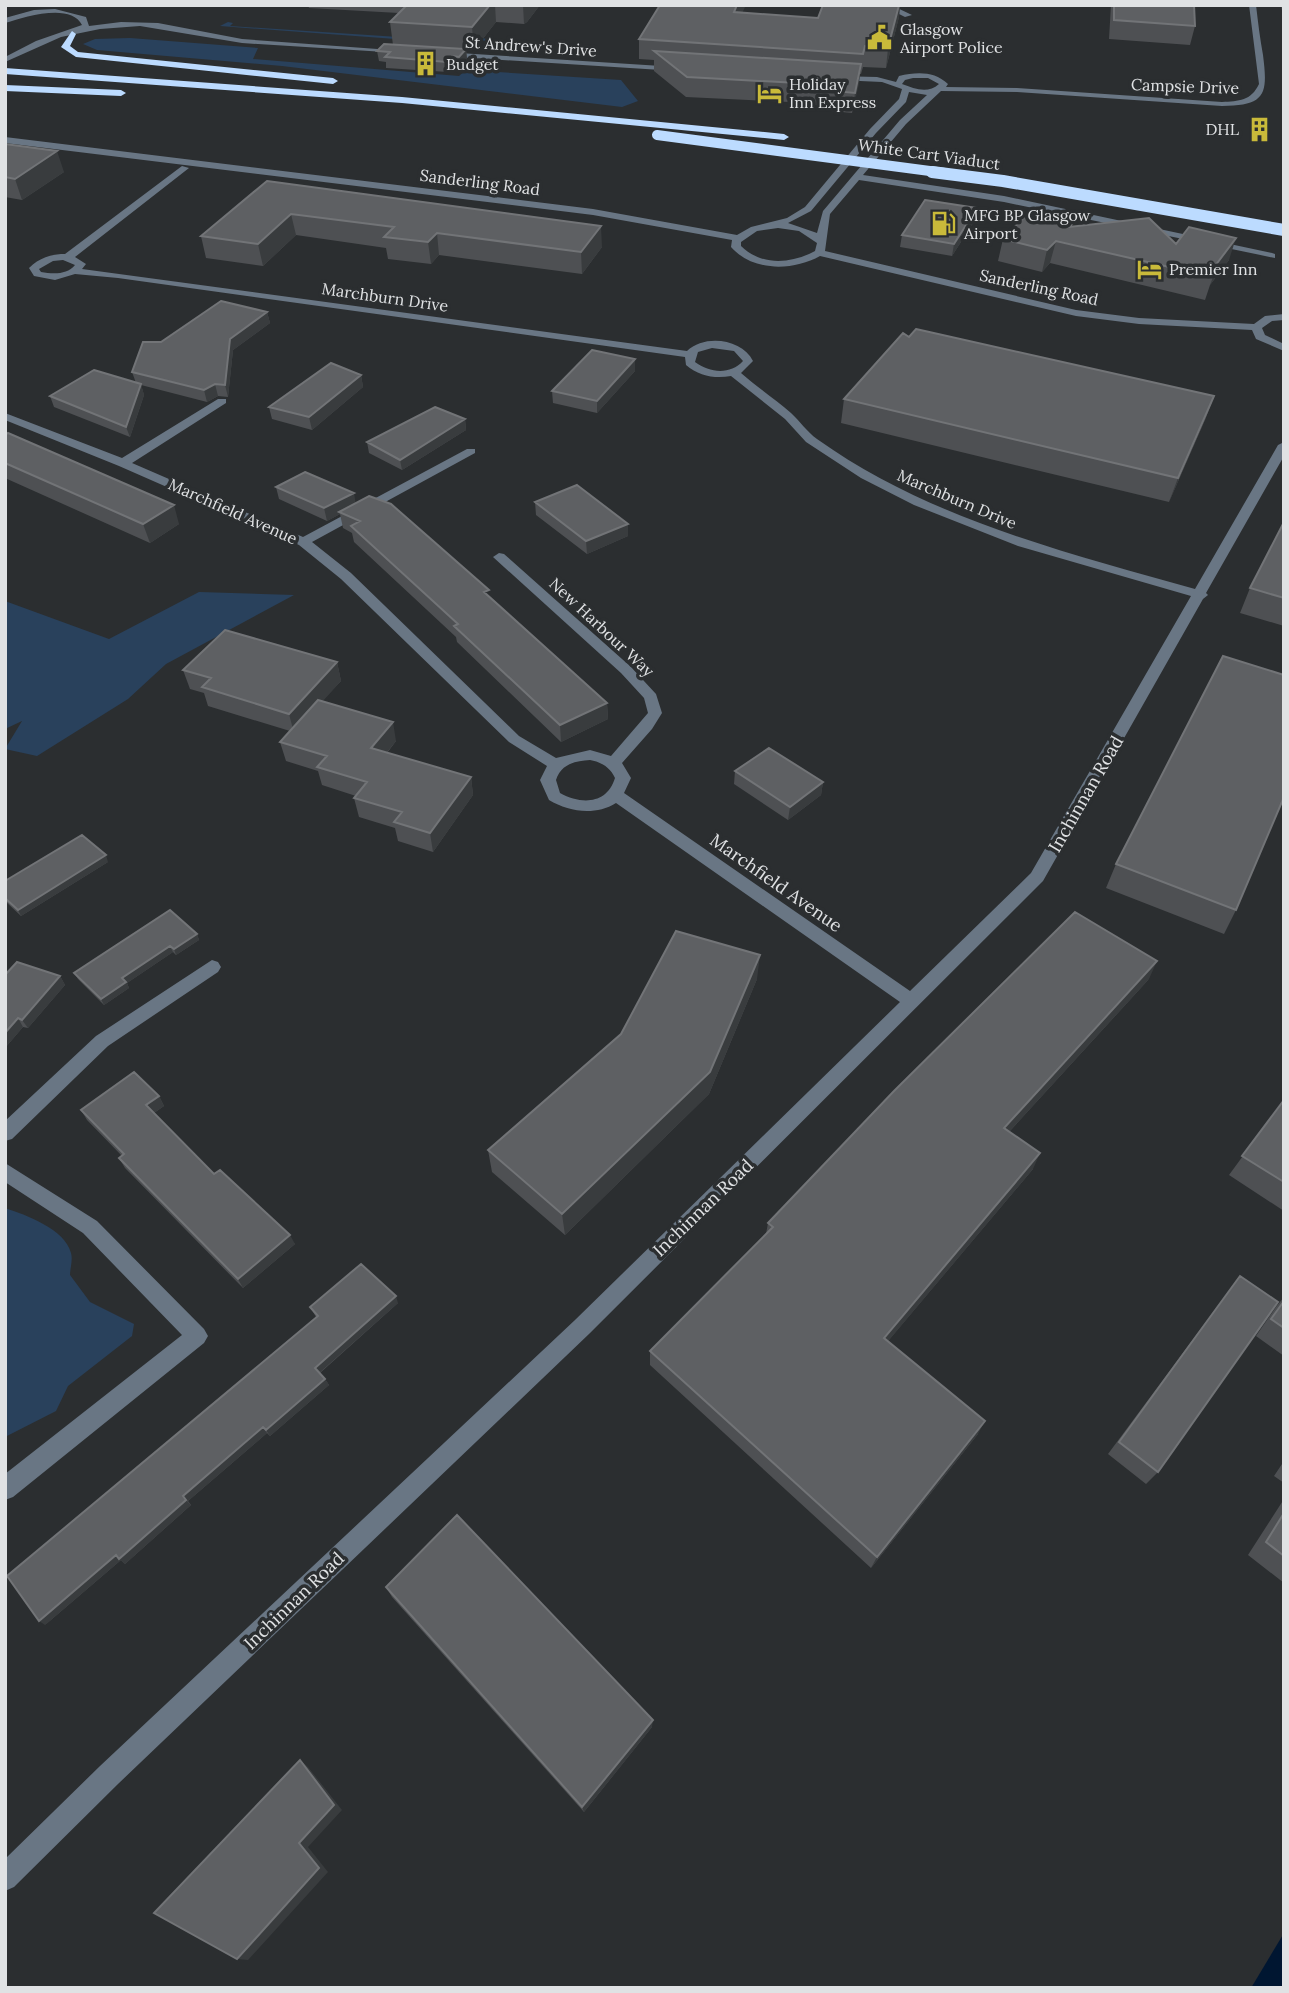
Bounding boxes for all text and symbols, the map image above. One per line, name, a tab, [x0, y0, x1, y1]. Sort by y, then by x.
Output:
place label: Glasgow Airport Police	[899, 19, 1003, 57]
public building icon: Glasgow Airport Police	[866, 24, 894, 52]
street label: St Andrew's Drive	[465, 31, 598, 61]
building icon: Budget	[412, 50, 440, 78]
place label: Budget	[446, 54, 499, 74]
place label: Holiday Inn Express	[789, 74, 876, 112]
street label: Campsie Drive	[1131, 74, 1240, 98]
hotel icon: Holiday Inn Express	[755, 79, 783, 107]
building icon: DHL	[1245, 115, 1273, 143]
place label: DHL	[1206, 119, 1239, 139]
street label: White Cart Viaduct	[857, 134, 1002, 174]
street label: Sanderling Road	[419, 165, 542, 199]
place label: MFG BP Glasgow Airport	[963, 205, 1091, 243]
fuel station icon: MFG BP Glasgow Airport	[930, 210, 958, 238]
hotel icon: Premier Inn	[1135, 255, 1163, 283]
place label: Premier Inn	[1169, 259, 1258, 279]
street label: Sanderling Road	[978, 265, 1101, 309]
street label: Marchburn Drive	[320, 278, 450, 316]
street label: Marchburn Drive	[894, 465, 1020, 533]
street label: Marchfield Avenue	[165, 474, 301, 549]
street label: New Harbour Way	[545, 573, 659, 681]
street label: Inchinnan Road	[1043, 731, 1128, 856]
street label: Marchfield Avenue	[706, 828, 847, 937]
street label: Inchinnan Road	[648, 1154, 758, 1261]
street label: Inchinnan Road	[239, 1547, 349, 1654]

